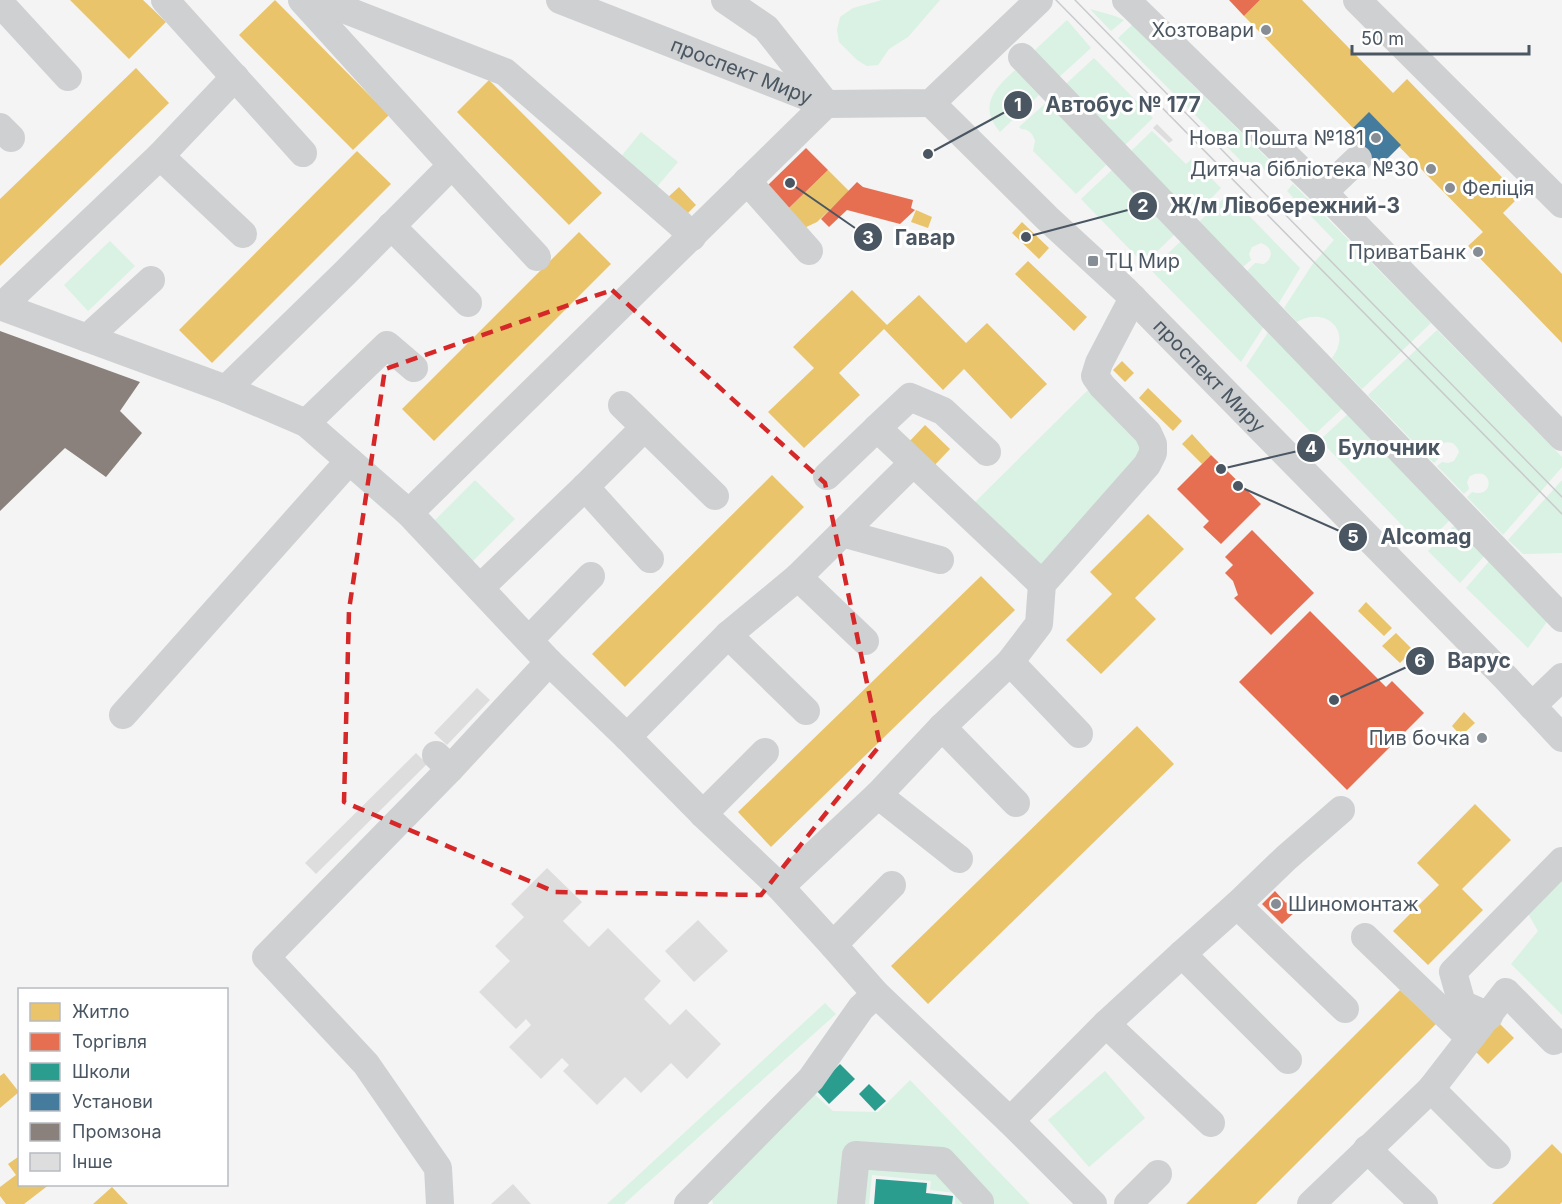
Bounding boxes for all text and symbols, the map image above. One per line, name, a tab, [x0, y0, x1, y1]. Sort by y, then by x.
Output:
place label: Хозтовари	[1151, 18, 1254, 42]
scale bar	[1352, 18, 1529, 56]
marker: Хозтовари	[1259, 23, 1273, 37]
text: 50 m	[1361, 28, 1404, 49]
street label: проспект Миру	[668, 33, 816, 109]
callout: Автобус № 177	[1003, 86, 1212, 125]
text: Автобус № 177	[1045, 92, 1201, 117]
text: 1	[1014, 94, 1022, 115]
place label: Нова Пошта №181	[1189, 126, 1364, 150]
marker: Нова Пошта №181	[1369, 131, 1383, 145]
place label: Дитяча бібліотека №30	[1190, 157, 1419, 181]
marker: Дитяча бібліотека №30	[1424, 162, 1438, 176]
place label: Феліція	[1462, 176, 1534, 200]
marker: Феліція	[1443, 181, 1457, 195]
callout: Ж/м Лівобережний-3	[1128, 187, 1413, 226]
text: Ж/м Лівобережний-3	[1170, 193, 1400, 218]
text: 2	[1137, 195, 1149, 216]
callout: Гавар	[853, 218, 967, 257]
text: Гавар	[895, 225, 955, 250]
text: 3	[862, 227, 874, 248]
place label: ПриватБанк	[1348, 240, 1466, 264]
marker: ПриватБанк	[1471, 245, 1485, 259]
place label: ТЦ Мир	[1105, 249, 1180, 273]
marker: ТЦ Мир	[1086, 254, 1100, 268]
street label: проспект Миру	[1148, 314, 1270, 438]
callout: Булочник	[1296, 428, 1452, 467]
text: Булочник	[1338, 435, 1441, 460]
text: 4	[1305, 437, 1317, 458]
callout: Alcomag	[1338, 517, 1484, 556]
text: Alcomag	[1380, 524, 1472, 549]
text: 5	[1347, 526, 1359, 547]
callout: Варус	[1405, 641, 1523, 680]
text: Варус	[1447, 648, 1511, 673]
text: 6	[1414, 650, 1426, 671]
place label: Пив бочка	[1369, 726, 1470, 750]
marker: Пив бочка	[1475, 731, 1489, 745]
place label: Шиномонтаж	[1288, 892, 1419, 916]
marker: Шиномонтаж	[1269, 897, 1283, 911]
legend	[18, 988, 228, 1186]
text: Житло	[72, 1001, 129, 1022]
text: Торгівля	[72, 1031, 147, 1052]
text: Школи	[72, 1061, 130, 1082]
text: Установи	[72, 1091, 153, 1112]
text: Промзона	[72, 1121, 162, 1142]
text: Інше	[72, 1151, 113, 1172]

